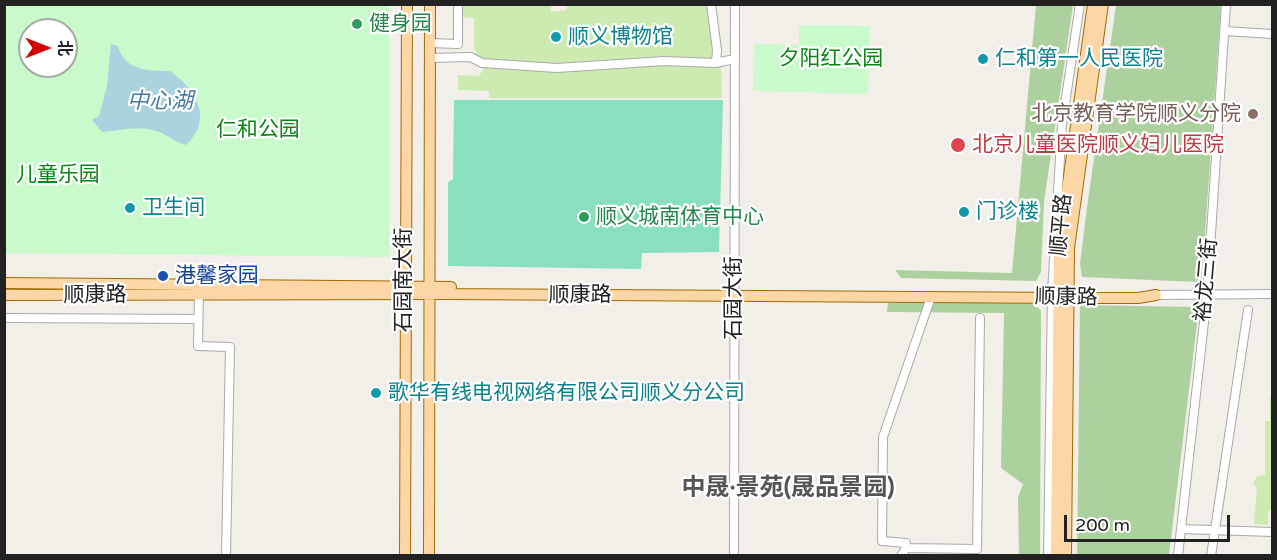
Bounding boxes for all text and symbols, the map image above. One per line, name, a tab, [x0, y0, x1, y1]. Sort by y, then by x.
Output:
place label: 健身园	[369, 11, 432, 37]
marker: 健身园	[350, 17, 364, 31]
north arrow	[18, 18, 78, 78]
place label: 顺义博物馆	[568, 24, 673, 50]
marker: 顺义博物馆	[549, 30, 563, 44]
text: 北	[54, 40, 74, 56]
park label: 夕阳红公园	[779, 46, 883, 72]
place label: 仁和第一人民医院	[995, 46, 1163, 72]
marker: 仁和第一人民医院	[976, 52, 990, 66]
water label: 中心湖	[127, 89, 193, 115]
place label: 北京教育学院顺义分院	[1031, 101, 1241, 127]
marker: 北京教育学院顺义分院	[1246, 107, 1260, 121]
park label: 仁和公园	[216, 117, 300, 143]
place label: 北京儿童医院顺义妇儿医院	[972, 132, 1224, 158]
marker: 北京儿童医院顺义妇儿医院	[949, 136, 967, 154]
park label: 儿童乐园	[16, 162, 100, 188]
street label: 顺平路	[1047, 193, 1077, 257]
place label: 卫生间	[142, 195, 205, 221]
place label: 门诊楼	[976, 199, 1039, 225]
marker: 卫生间	[123, 201, 137, 215]
place label: 顺义城南体育中心	[596, 204, 764, 230]
marker: 门诊楼	[957, 205, 971, 219]
marker: 顺义城南体育中心	[577, 210, 591, 224]
street label: 石园南大街	[391, 228, 417, 332]
street label: 裕龙三街	[1191, 237, 1223, 323]
street label: 石园大街	[721, 256, 747, 340]
place label: 港馨家园	[175, 263, 259, 289]
marker: 港馨家园	[156, 269, 170, 283]
street label: 顺康路	[64, 282, 126, 308]
street label: 顺康路	[549, 282, 611, 308]
street label: 顺康路	[1034, 285, 1098, 311]
place label: 歌华有线电视网络有限公司顺义分公司	[388, 380, 745, 406]
marker: 歌华有线电视网络有限公司顺义分公司	[369, 386, 383, 400]
district label: 中晟·景苑(晟品景园)	[681, 475, 895, 503]
scale bar	[1067, 503, 1234, 541]
text: 200 m	[1075, 514, 1130, 536]

